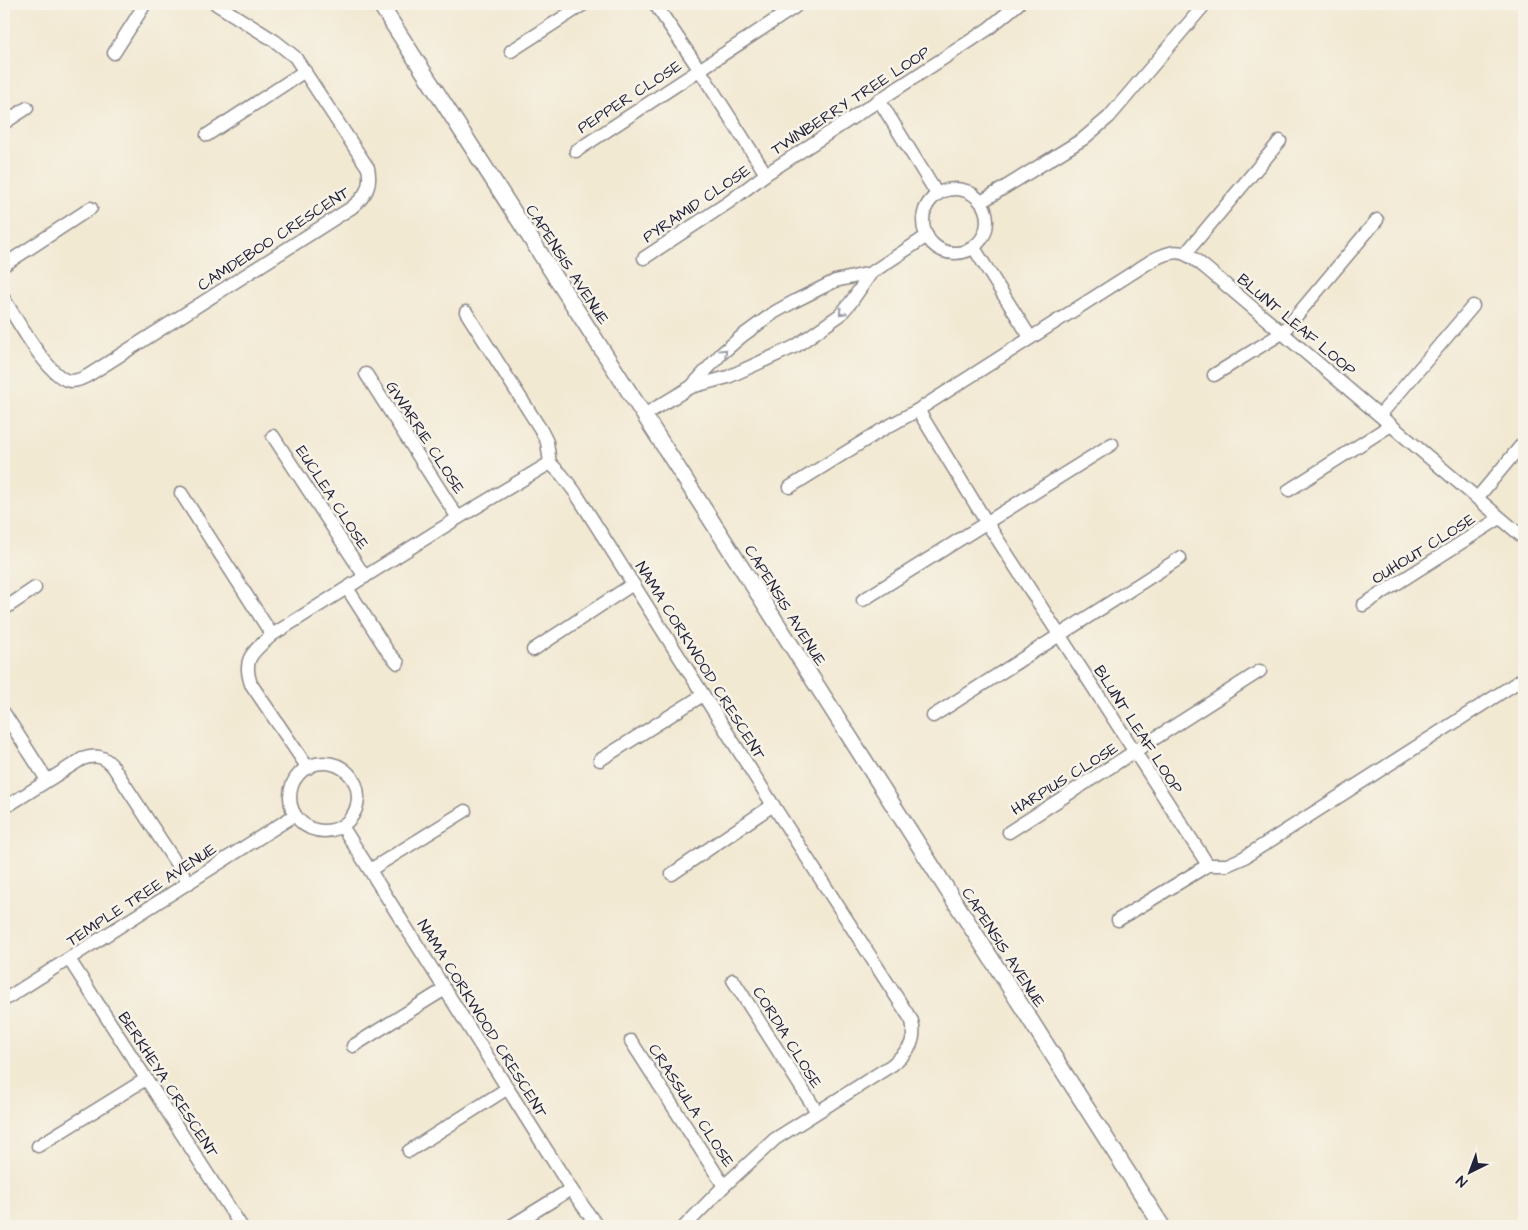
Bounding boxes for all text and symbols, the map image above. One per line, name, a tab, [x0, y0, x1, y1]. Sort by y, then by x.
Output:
street label: TWINBERRY TREE LOOP	[767, 41, 934, 161]
street label: PEPPER CLOSE	[573, 55, 686, 139]
street label: PYRAMID CLOSE	[638, 159, 755, 248]
street label: CAMDEBOO CRESCENT	[193, 181, 354, 296]
street label: CAPENSIS AVENUE	[520, 200, 615, 329]
street label: BLUNT LEAF LOOP	[1232, 269, 1360, 381]
one-way arrow	[839, 306, 848, 315]
one-way arrow	[719, 348, 728, 357]
street label: GWARRIE CLOSE	[380, 377, 470, 499]
street label: EUCLEA CLOSE	[290, 441, 374, 554]
street label: OUHOUT CLOSE	[1368, 508, 1480, 590]
street label: CAPENSIS AVENUE	[739, 541, 832, 671]
street label: NAMA CORKWOOD CRESCENT	[630, 557, 770, 764]
street label: BLUNT LEAF LOOP	[1088, 661, 1188, 798]
street label: HARPIUS CLOSE	[1007, 737, 1123, 821]
street label: TEMPLE TREE AVENUE	[62, 838, 221, 952]
street label: CAPENSIS AVENUE	[956, 883, 1051, 1012]
street label: NAMA CORKWOOD CRESCENT	[412, 915, 552, 1122]
street label: CORDIA CLOSE	[747, 983, 827, 1093]
street label: BERKHEYA CRESCENT	[113, 1007, 224, 1162]
street label: CRASSULA CLOSE	[643, 1040, 740, 1172]
north arrow	[1446, 1148, 1496, 1198]
text: N	[1452, 1170, 1472, 1191]

